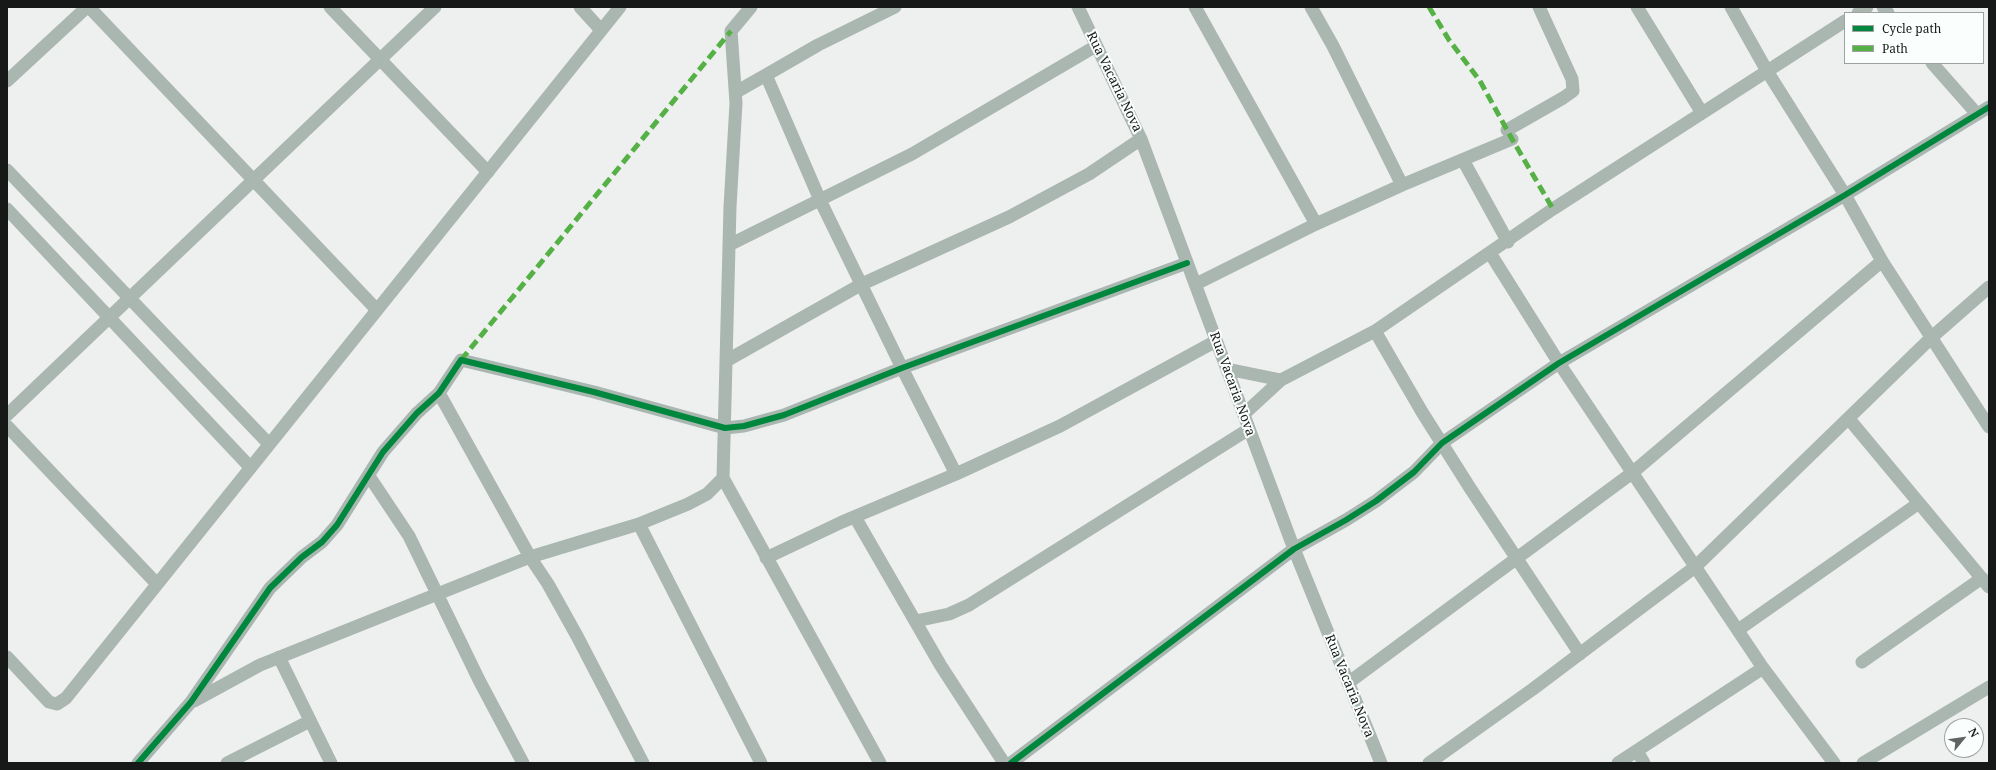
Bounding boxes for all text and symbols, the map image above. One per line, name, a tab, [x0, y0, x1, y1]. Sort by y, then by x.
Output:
legend	[1844, 12, 1984, 64]
text: Cycle path	[1882, 20, 1941, 37]
street label: Rua Vacaria Nova	[1083, 29, 1145, 135]
text: Path	[1882, 40, 1908, 57]
street label: Rua Vacaria Nova	[1206, 330, 1258, 438]
street label: Rua Vacaria Nova	[1321, 632, 1377, 740]
north arrow	[1944, 718, 1984, 758]
text: N	[1965, 725, 1983, 740]

